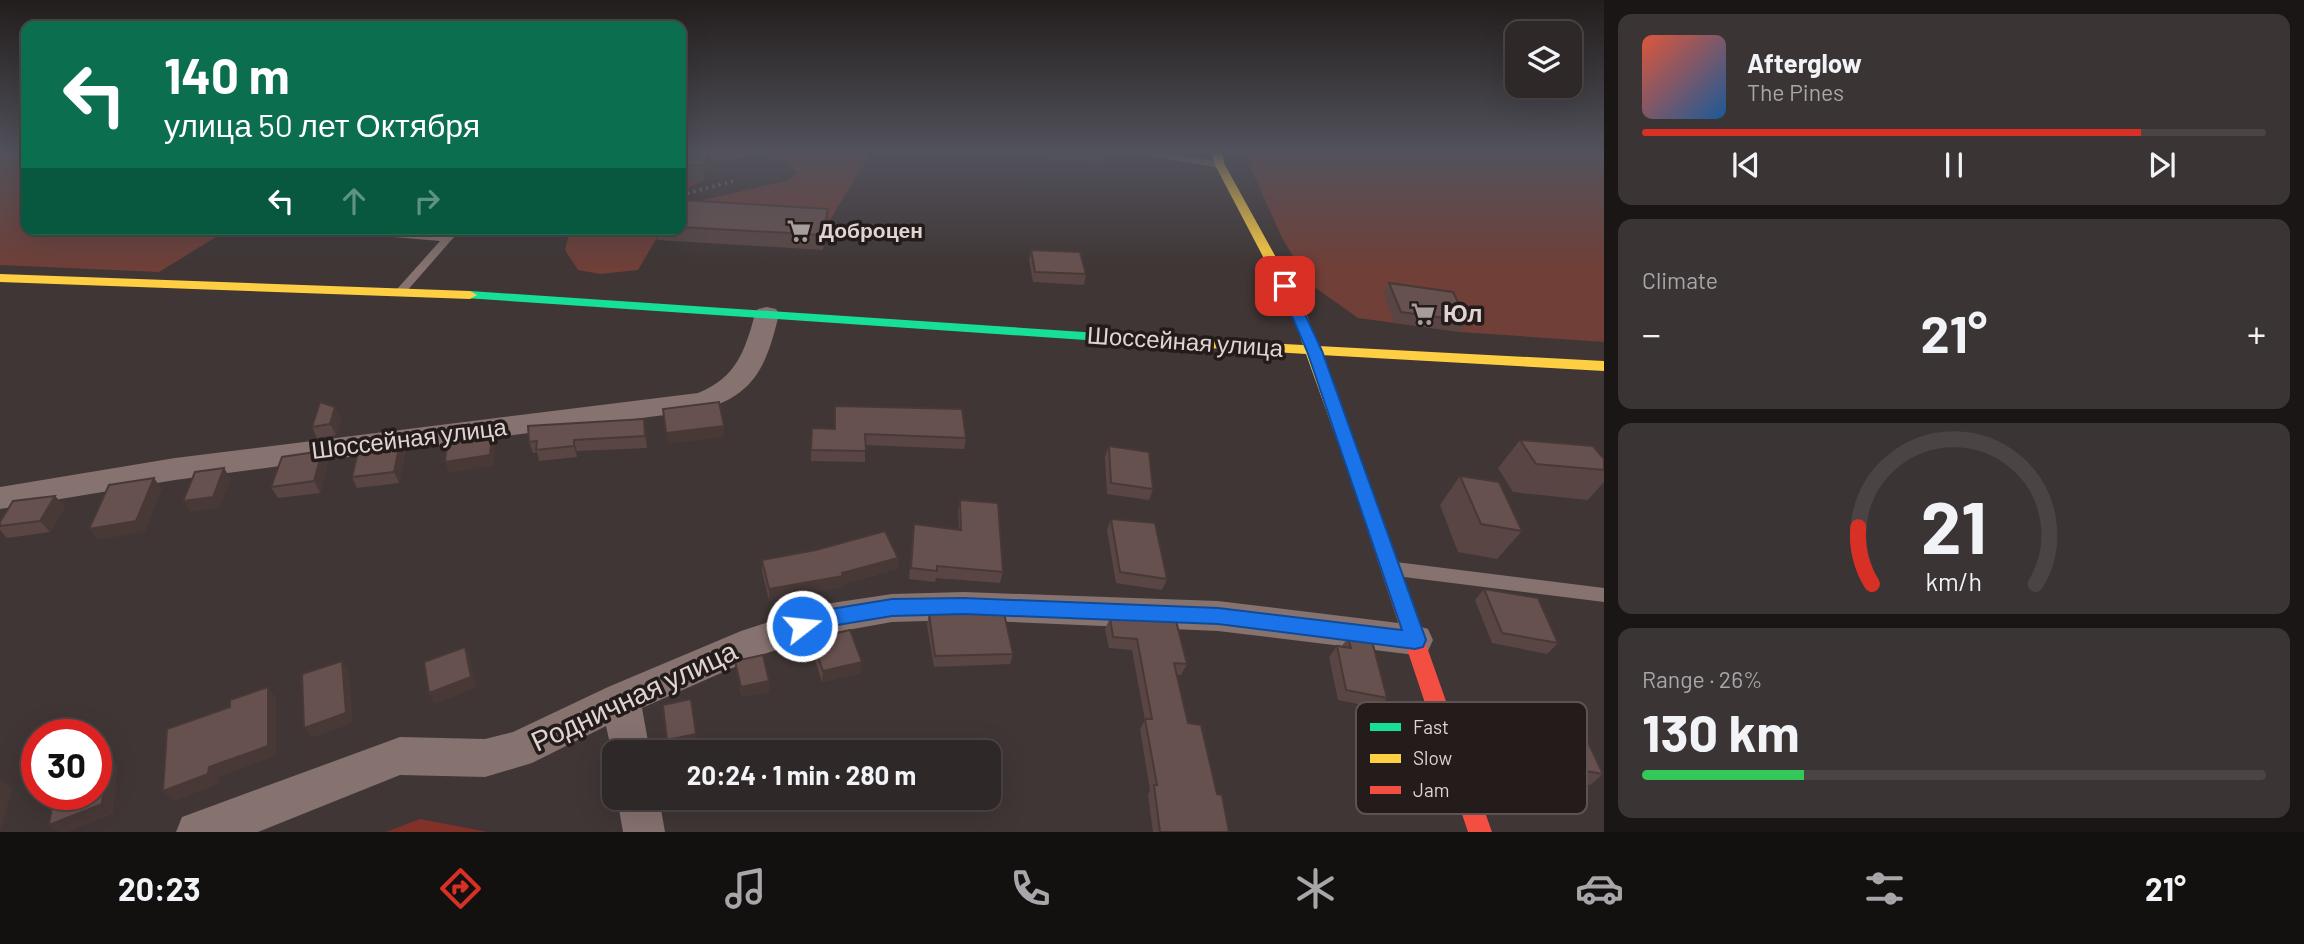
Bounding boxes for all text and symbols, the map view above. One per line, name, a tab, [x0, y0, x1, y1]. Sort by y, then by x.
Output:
map controls	[1505, 21, 1582, 98]
button: layers	[1505, 21, 1582, 98]
text: 140 m	[164, 45, 290, 104]
text: Afterglow	[1747, 47, 1862, 78]
icon: left	[49, 49, 140, 140]
text: The Pines	[1747, 78, 1844, 106]
text: улица 50 лет Октября	[164, 105, 480, 143]
icon: previous	[1727, 146, 1765, 184]
icon: pause	[1935, 146, 1973, 184]
icon: next	[2143, 146, 2181, 184]
icon: left	[262, 182, 300, 220]
icon: ahead	[335, 182, 373, 220]
icon: right	[408, 182, 446, 220]
supermarket icon: Доброцен	[785, 217, 813, 245]
place label: Доброцен	[819, 217, 923, 242]
pin	[1255, 256, 1315, 316]
text: Climate	[1642, 266, 1718, 294]
icon: arrive	[1266, 267, 1304, 305]
place label: Юл	[1443, 298, 1482, 327]
supermarket icon: Юл	[1409, 300, 1437, 328]
text: 21°	[1921, 301, 1987, 363]
text: −	[1642, 310, 1661, 356]
text: +	[2247, 310, 2266, 356]
street label: Шоссейная улица	[1086, 319, 1285, 362]
street label: Шоссейная улица	[310, 411, 509, 464]
text: 21	[1921, 482, 1987, 570]
text: km/h	[1926, 566, 1982, 596]
position arrow	[765, 589, 839, 663]
street label: Родничная улица	[525, 632, 742, 758]
text: Range · 26%	[1642, 665, 1763, 693]
text: 130 km	[1642, 700, 1800, 762]
legend	[1356, 702, 1587, 814]
text: Fast	[1413, 715, 1449, 738]
speed limit sign: 30	[21, 719, 112, 810]
text: Slow	[1413, 746, 1452, 769]
text: 20:24 · 1 min · 280 m	[687, 759, 916, 790]
text: Jam	[1413, 778, 1449, 801]
icon: directions	[436, 864, 485, 913]
icon: music	[721, 864, 770, 913]
icon: phone	[1006, 864, 1055, 913]
icon: climate	[1291, 864, 1340, 913]
icon: car	[1575, 864, 1624, 913]
icon: filters	[1860, 864, 1909, 913]
text: 20:23	[118, 869, 200, 907]
text: 21°	[2145, 869, 2186, 907]

